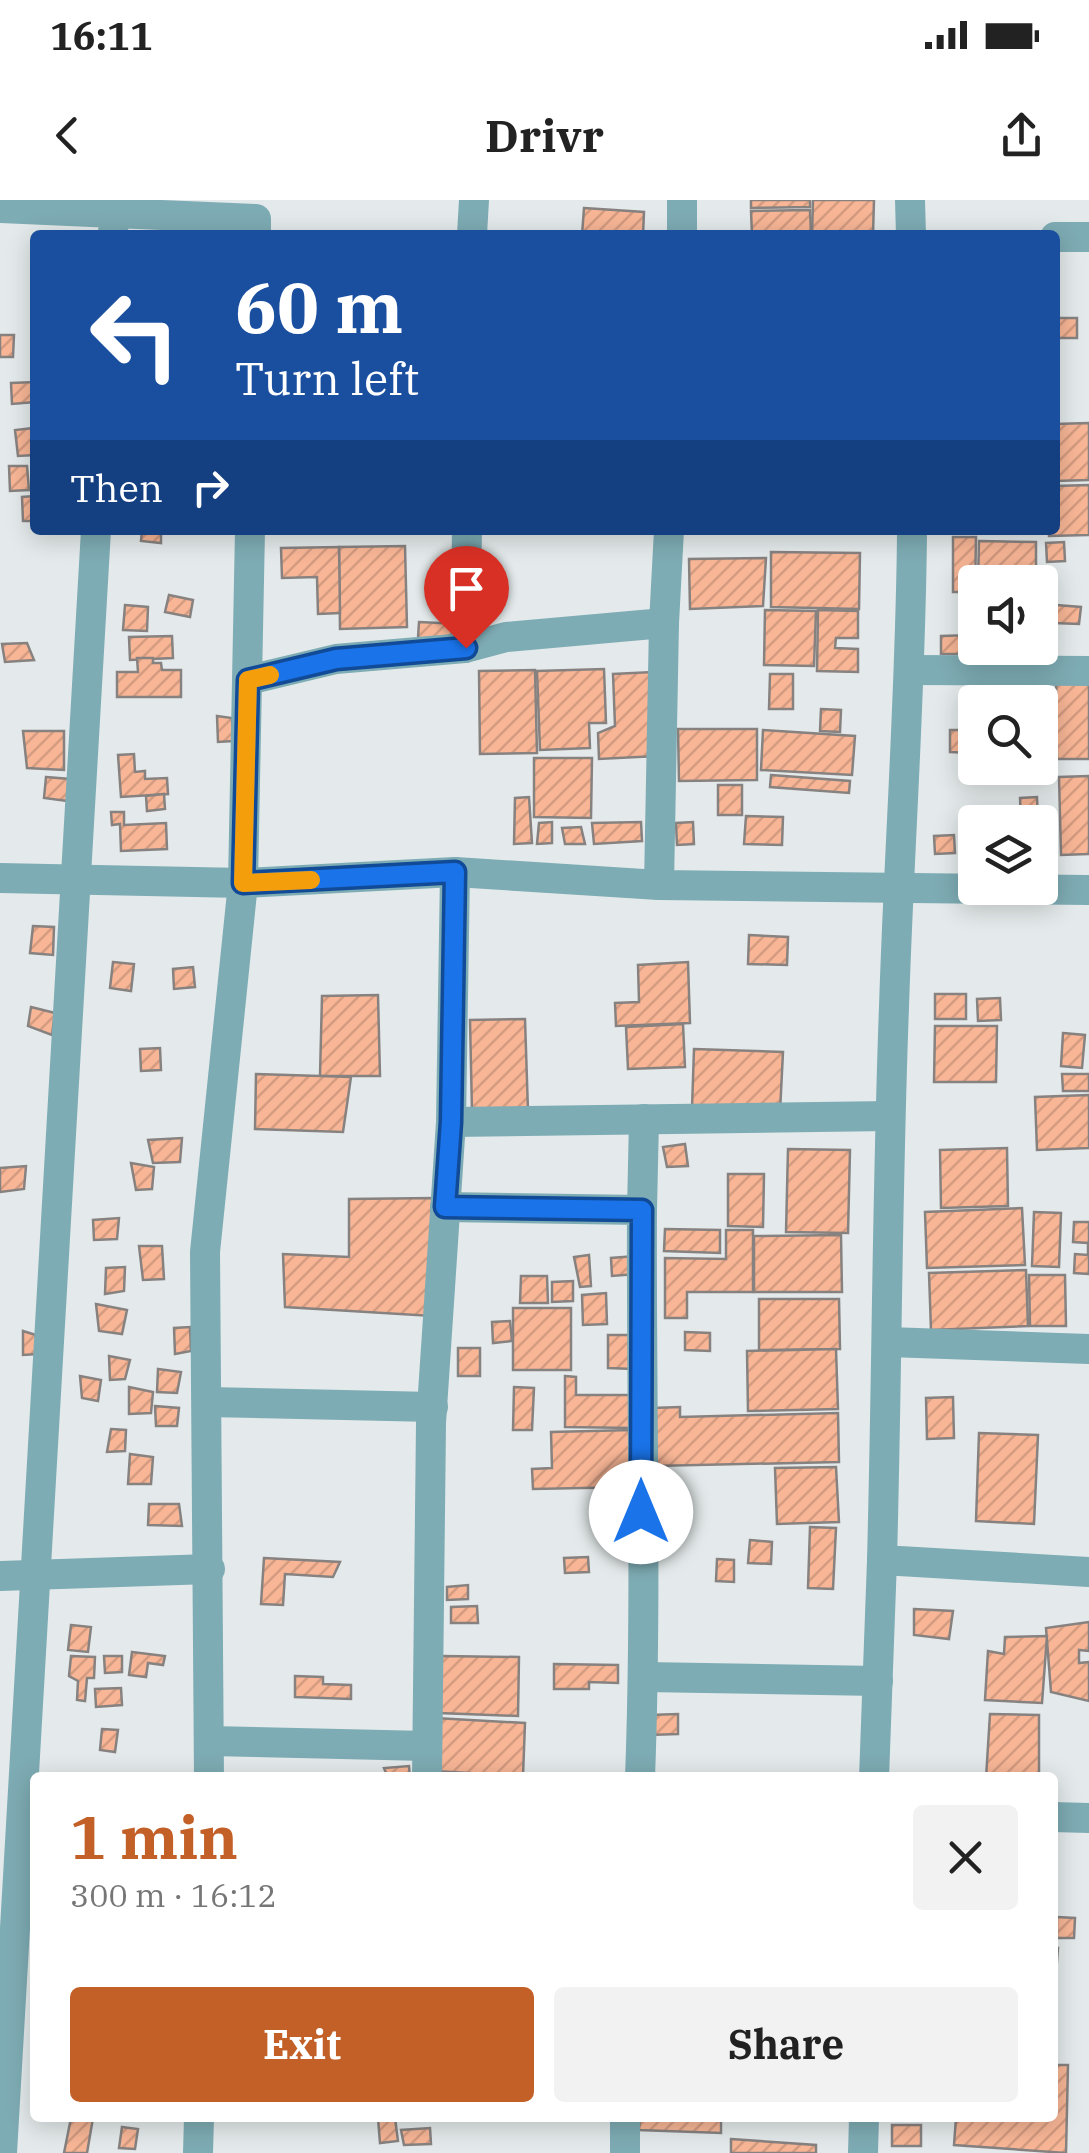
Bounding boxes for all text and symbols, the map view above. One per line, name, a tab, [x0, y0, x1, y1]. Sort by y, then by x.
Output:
text: 16:11	[50, 11, 153, 60]
text: Drivr	[485, 106, 604, 164]
icon: back	[40, 108, 95, 163]
icon: share	[994, 108, 1049, 163]
text: 60 m	[235, 261, 403, 352]
icon: left	[70, 270, 200, 400]
text: Turn left	[235, 349, 419, 407]
icon: right	[183, 460, 238, 515]
text: Then	[70, 463, 163, 512]
pin	[424, 546, 509, 649]
icon: arrive	[439, 561, 494, 616]
map controls	[958, 565, 1058, 905]
button: sound	[958, 565, 1058, 665]
button: search	[958, 685, 1058, 785]
button: layers	[958, 805, 1058, 905]
position arrow	[589, 1460, 693, 1564]
text: 1 min	[70, 1797, 238, 1876]
button: close	[913, 1805, 1018, 1910]
text: 300 m · 16:12	[70, 1874, 277, 1916]
button: Exit	[70, 1987, 534, 2102]
button: Share	[554, 1987, 1018, 2102]

